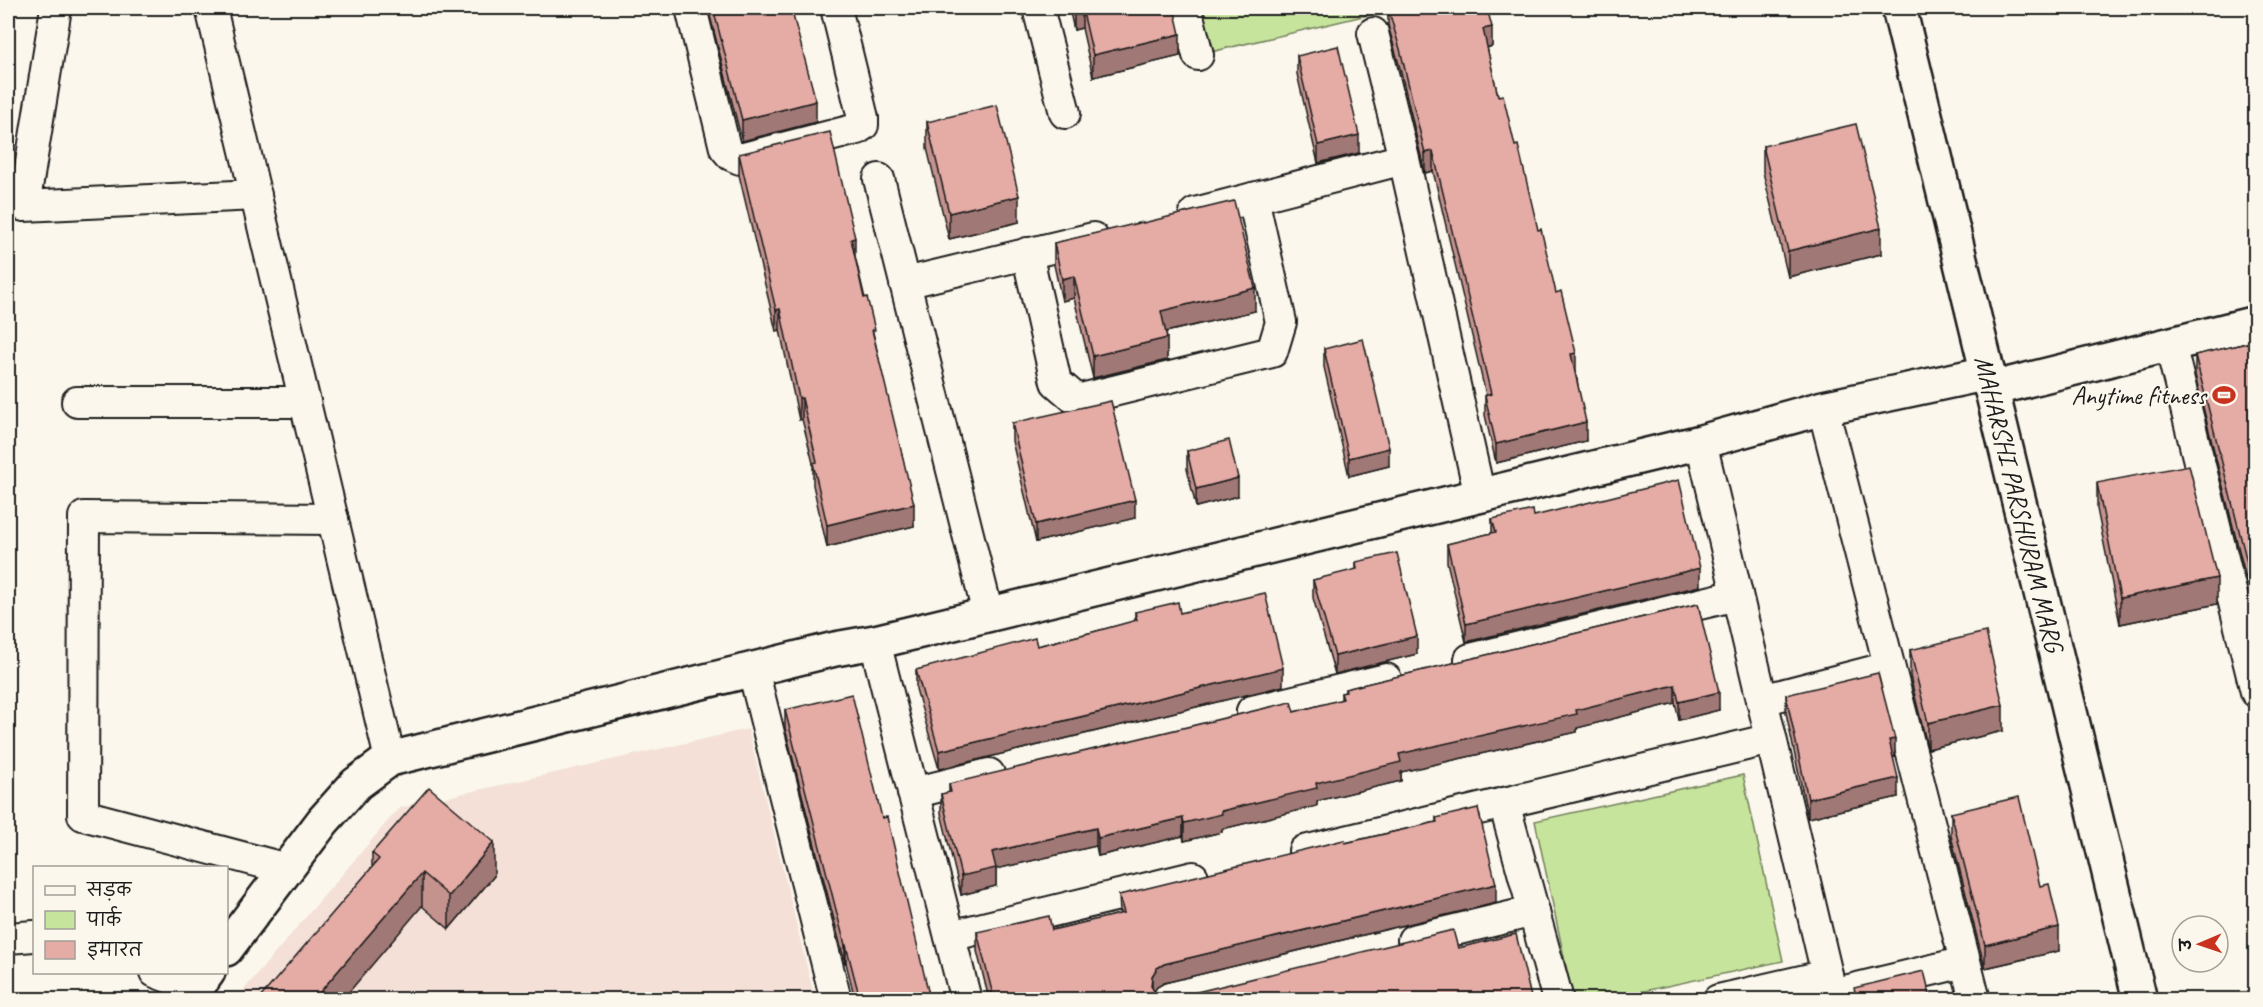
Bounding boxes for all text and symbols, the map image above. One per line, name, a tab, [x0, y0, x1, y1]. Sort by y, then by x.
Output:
street label: MAHARSHI PARSHURAM MARG	[1967, 352, 2071, 658]
place label: Anytime fitness	[2071, 379, 2208, 412]
sports icon: Anytime fitness	[2211, 382, 2237, 408]
legend	[33, 866, 228, 974]
text: सड़क	[86, 879, 132, 901]
text: पार्क	[86, 906, 122, 931]
north arrow	[2170, 914, 2230, 974]
text: उ	[2176, 937, 2196, 952]
text: इमारत	[87, 939, 143, 961]

